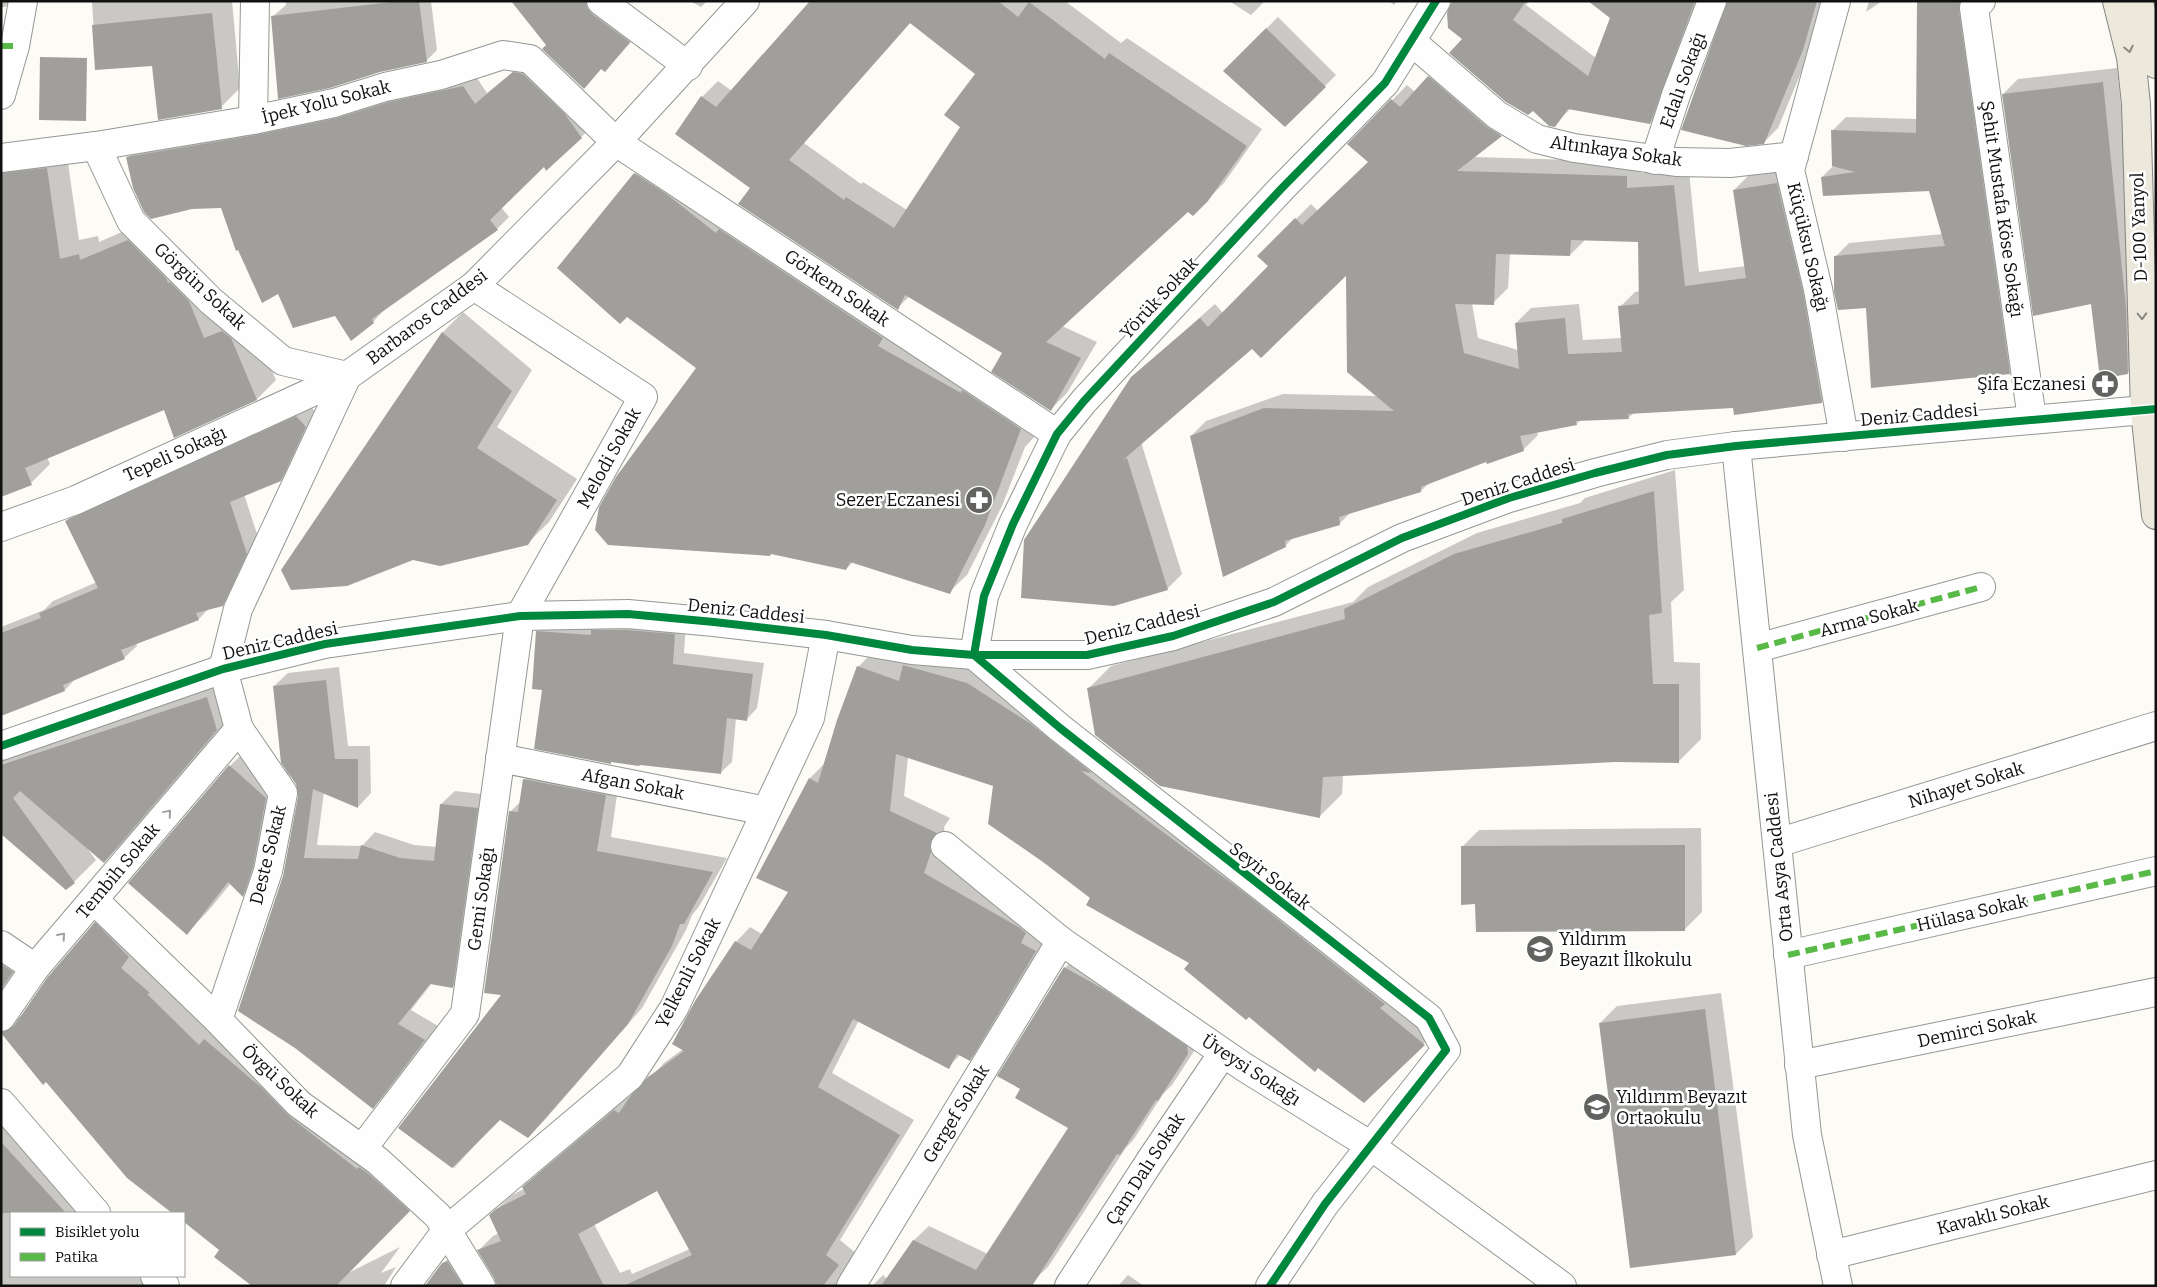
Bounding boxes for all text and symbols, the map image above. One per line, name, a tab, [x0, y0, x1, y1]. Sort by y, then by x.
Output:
street label: Edalı Sokağı	[1655, 29, 1711, 131]
one-way arrow	[2123, 44, 2134, 53]
street label: İpek Yolu Sokak	[259, 75, 393, 129]
street label: Şehit Mustafa Köse Sokağı	[1976, 99, 2028, 319]
street label: Altınkaya Sokak	[1548, 131, 1684, 171]
street label: D-100 Yanyol	[2126, 172, 2152, 282]
street label: Küçüksu Sokağı	[1782, 180, 1834, 314]
street label: Görgün Sokak	[149, 238, 251, 335]
street label: Görkem Sokak	[780, 245, 894, 332]
street label: Yörük Sokak	[1115, 252, 1203, 344]
street label: Barbaros Caddesi	[362, 265, 492, 369]
one-way arrow	[2136, 312, 2147, 320]
pharmacy icon: Şifa Eczanesi	[2090, 369, 2120, 399]
place label: Şifa Eczanesi	[1977, 373, 2086, 395]
street label: Deniz Caddesi	[1859, 399, 1979, 431]
street label: Melodi Sokak	[572, 403, 646, 512]
street label: Tepeli Sokağı	[120, 422, 230, 486]
street label: Deniz Caddesi	[1459, 453, 1577, 511]
pharmacy icon: Sezer Eczanesi	[964, 485, 994, 515]
place label: Sezer Eczanesi	[836, 489, 960, 511]
street label: Deniz Caddesi	[686, 594, 806, 628]
street label: Arma Sokak	[1817, 594, 1922, 642]
street label: Deniz Caddesi	[1082, 600, 1202, 650]
street label: Deniz Caddesi	[220, 617, 340, 665]
street label: Nihayet Sokak	[1905, 757, 2027, 813]
street label: Afgan Sokak	[580, 763, 687, 805]
street label: Orta Asya Caddesi	[1760, 791, 1798, 943]
street label: Deste Sokak	[245, 802, 291, 907]
one-way arrow	[162, 809, 171, 818]
street label: Tembih Sokak	[72, 818, 165, 923]
street label: Seyir Sokak	[1225, 837, 1316, 915]
street label: Gemi Sokağı	[463, 846, 499, 952]
street label: Hülasa Sokak	[1914, 889, 2030, 936]
street label: Yelkenli Sokak	[651, 913, 726, 1032]
place label: Yıldırım Beyazıt İlkokulu	[1559, 928, 1692, 971]
one-way arrow	[57, 933, 66, 942]
school or university icon: Yıldırım Beyazıt İlkokulu	[1525, 934, 1555, 964]
street label: Demirci Sokak	[1915, 1005, 2039, 1052]
street label: Üveysi Sokağı	[1197, 1030, 1305, 1110]
street label: Övgü Sokak	[237, 1040, 324, 1123]
street label: Gergef Sokak	[918, 1060, 994, 1167]
place label: Yıldırım Beyazıt Ortaokulu	[1616, 1086, 1748, 1129]
school or university icon: Yıldırım Beyazıt Ortaokulu	[1582, 1092, 1612, 1122]
street label: Çam Dalı Sokak	[1101, 1108, 1190, 1229]
street label: Kavaklı Sokak	[1935, 1190, 2052, 1240]
legend	[10, 1212, 185, 1277]
text: Bisiklet yolu	[55, 1223, 140, 1241]
text: Patika	[55, 1248, 98, 1266]

